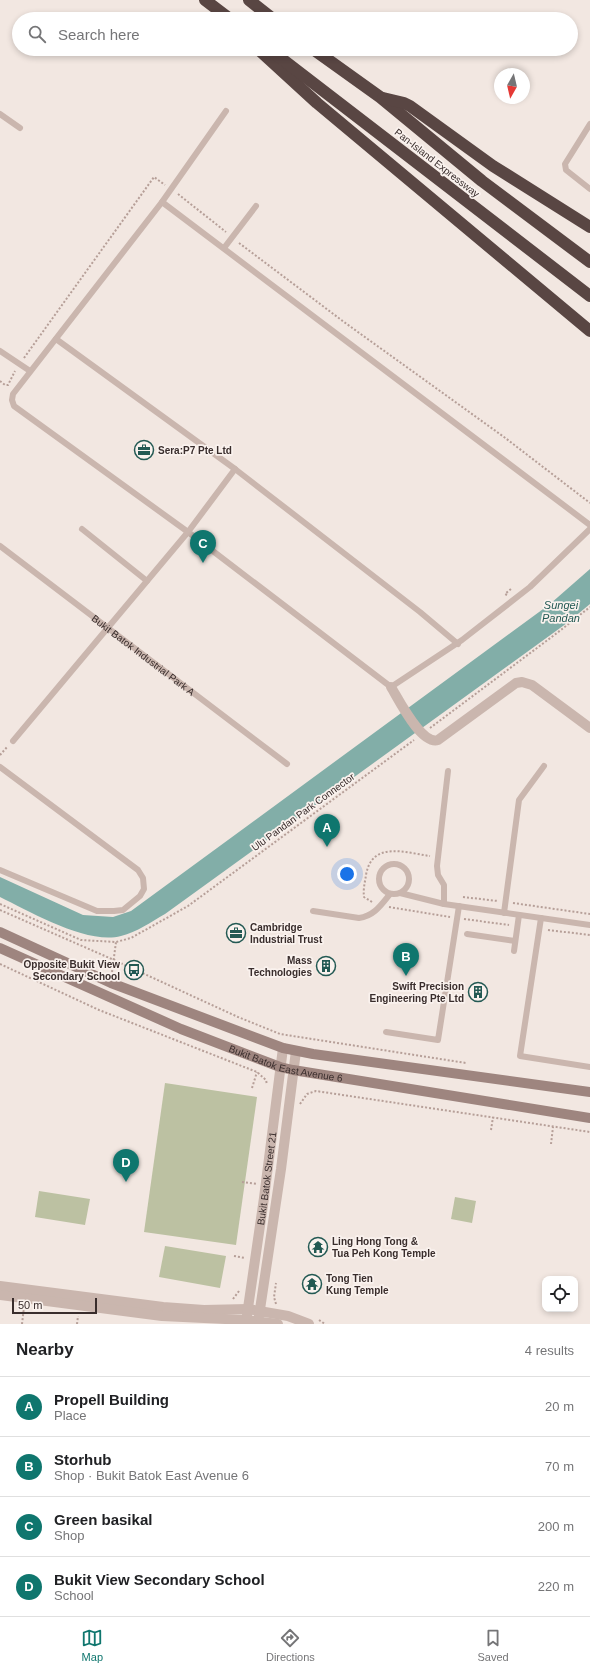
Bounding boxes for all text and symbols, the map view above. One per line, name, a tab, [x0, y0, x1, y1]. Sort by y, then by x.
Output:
search box	[12, 12, 578, 56]
icon: search	[26, 23, 48, 45]
text: Search here	[58, 26, 140, 43]
north arrow	[494, 68, 530, 104]
street label: Pan-Island Expressway	[392, 126, 482, 200]
office icon: Sera:P7 Pte Ltd	[133, 439, 155, 461]
place label: Sera:P7 Pte Ltd	[158, 445, 232, 456]
pin: C	[190, 530, 216, 563]
water label: Sungei Pandan	[542, 599, 580, 624]
street label: Bukit Batok Industrial Park A	[90, 612, 197, 698]
street label: Ulu Pandan Park Connector	[249, 771, 357, 853]
pin: A	[314, 814, 340, 847]
your location	[337, 864, 357, 884]
office icon: Cambridge Industrial Trust	[225, 922, 247, 944]
place label: Cambridge Industrial Trust	[250, 922, 323, 945]
pin: B	[393, 943, 419, 976]
place label: Mass Technologies	[248, 955, 312, 978]
building icon: Mass Technologies	[315, 955, 337, 977]
place label: Opposite Bukit View Secondary School	[24, 959, 120, 982]
bus stop icon: Opposite Bukit View Secondary School	[123, 959, 145, 981]
place label: Swift Precision Engineering Pte Ltd	[370, 981, 464, 1004]
building icon: Swift Precision Engineering Pte Ltd	[467, 981, 489, 1003]
street label: Bukit Batok East Avenue 6	[227, 1042, 344, 1084]
street label: Bukit Batok Street 21	[255, 1131, 278, 1226]
pin: D	[113, 1149, 139, 1182]
temple icon: Ling Hong Tong & Tua Peh Kong Temple	[307, 1236, 329, 1258]
place label: Ling Hong Tong & Tua Peh Kong Temple	[332, 1236, 436, 1259]
temple icon: Tong Tien Kung Temple	[301, 1273, 323, 1295]
place label: Tong Tien Kung Temple	[326, 1273, 389, 1296]
map controls	[542, 1276, 578, 1312]
button: locate	[542, 1276, 578, 1312]
scale bar	[12, 1296, 97, 1315]
text: 50 m	[18, 1299, 42, 1311]
text: Nearby	[16, 1340, 74, 1359]
text: 4 results	[525, 1343, 574, 1358]
text: Propell Building	[54, 1391, 169, 1408]
text: A	[24, 1399, 34, 1414]
text: 20 m	[545, 1399, 574, 1414]
text: Place	[54, 1408, 87, 1423]
text: Storhub	[54, 1451, 112, 1468]
text: B	[24, 1459, 34, 1474]
text: 70 m	[545, 1459, 574, 1474]
text: Shop · Bukit Batok East Avenue 6	[54, 1468, 249, 1483]
text: Green basikal	[54, 1511, 152, 1528]
text: C	[24, 1519, 34, 1534]
text: 200 m	[538, 1519, 574, 1534]
text: Shop	[54, 1528, 84, 1543]
text: Bukit View Secondary School	[54, 1571, 265, 1588]
text: D	[24, 1579, 34, 1594]
text: 220 m	[538, 1579, 574, 1594]
text: School	[54, 1588, 94, 1603]
tab: Map	[81, 1627, 103, 1663]
tab: Directions	[266, 1627, 315, 1663]
tab: Saved	[477, 1627, 509, 1663]

